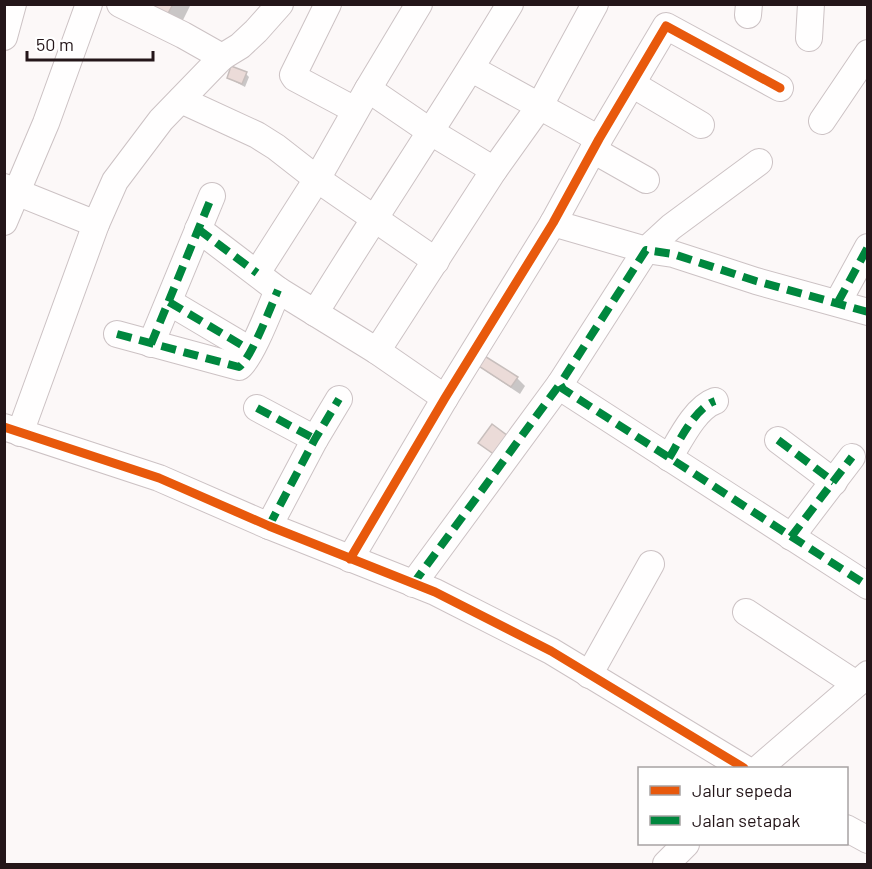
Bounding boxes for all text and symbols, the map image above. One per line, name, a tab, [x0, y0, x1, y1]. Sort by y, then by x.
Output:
scale bar	[27, 24, 153, 62]
text: 50 m	[36, 33, 74, 55]
legend	[638, 767, 848, 845]
text: Jalur sepeda	[692, 779, 792, 801]
text: Jalan setapak	[692, 809, 800, 831]

